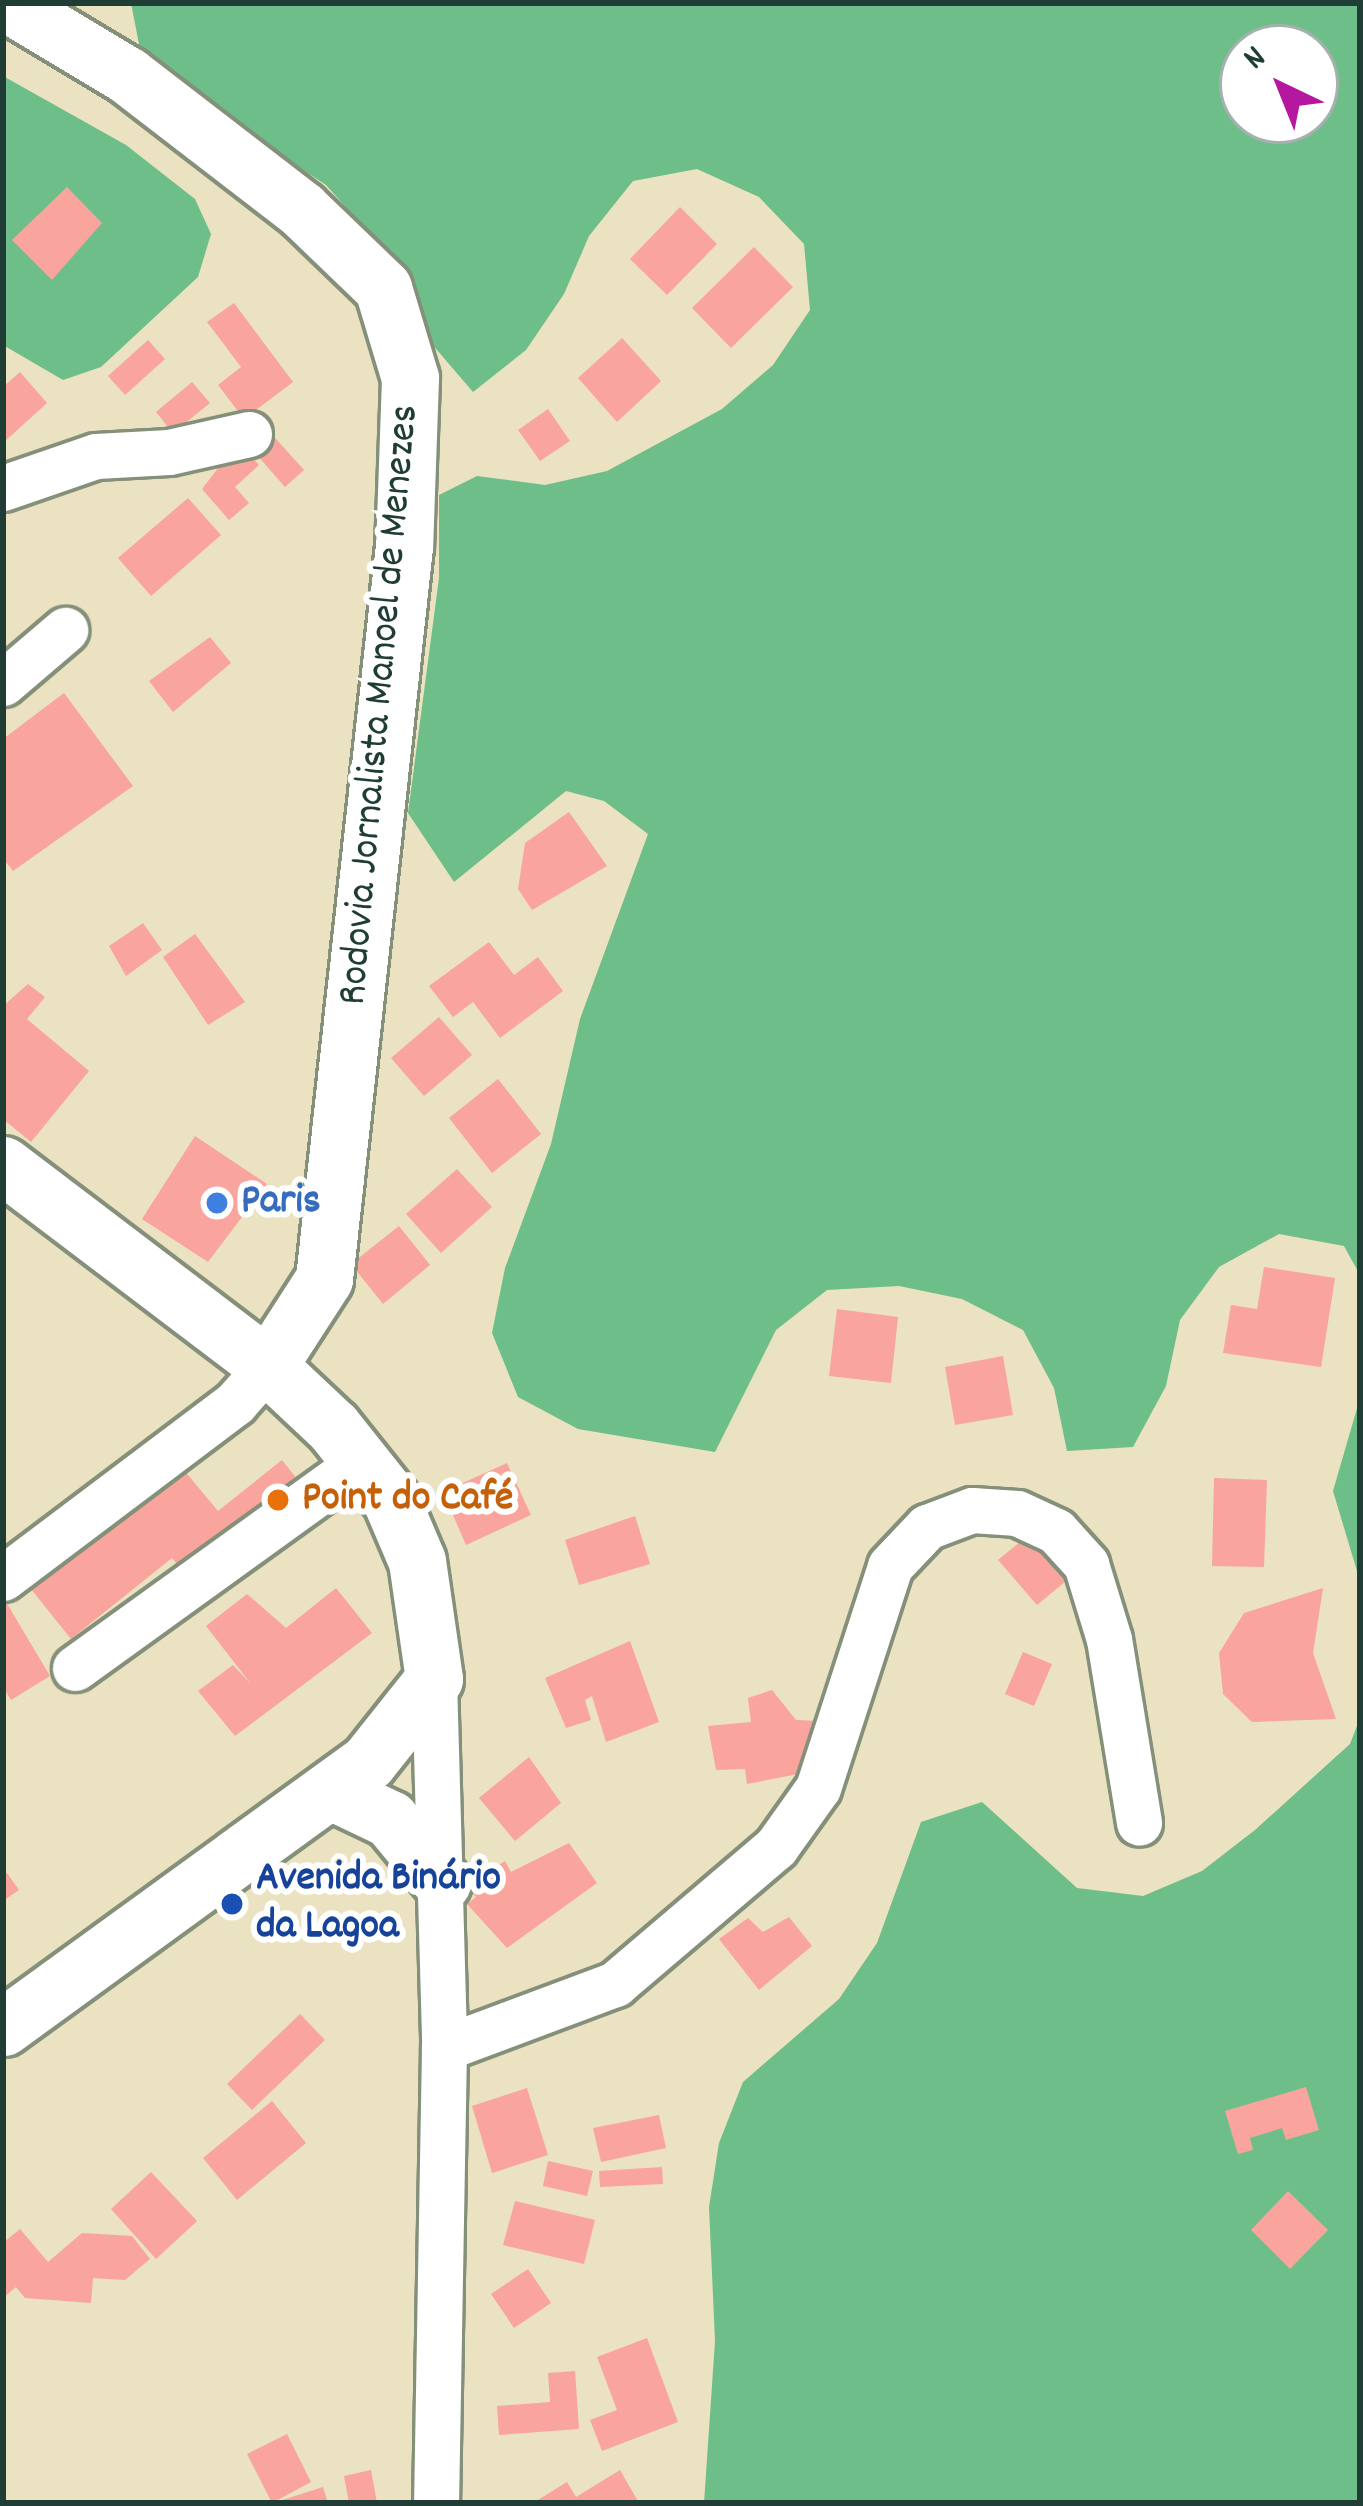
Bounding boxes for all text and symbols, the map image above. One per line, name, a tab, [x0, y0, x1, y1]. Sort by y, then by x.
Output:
north arrow	[1219, 24, 1339, 144]
text: N	[1234, 37, 1278, 82]
street label: Rodovia Jornalista Manoel de Menezes	[330, 403, 432, 1007]
place label: Paris	[241, 1178, 321, 1228]
marker: Paris	[204, 1190, 230, 1216]
place label: Point do Café	[302, 1475, 513, 1525]
marker: Point do Café	[265, 1487, 291, 1513]
place label: Avenida Binário da Lagoa	[256, 1855, 501, 1954]
marker: Avenida Binário da Lagoa	[219, 1891, 245, 1917]

